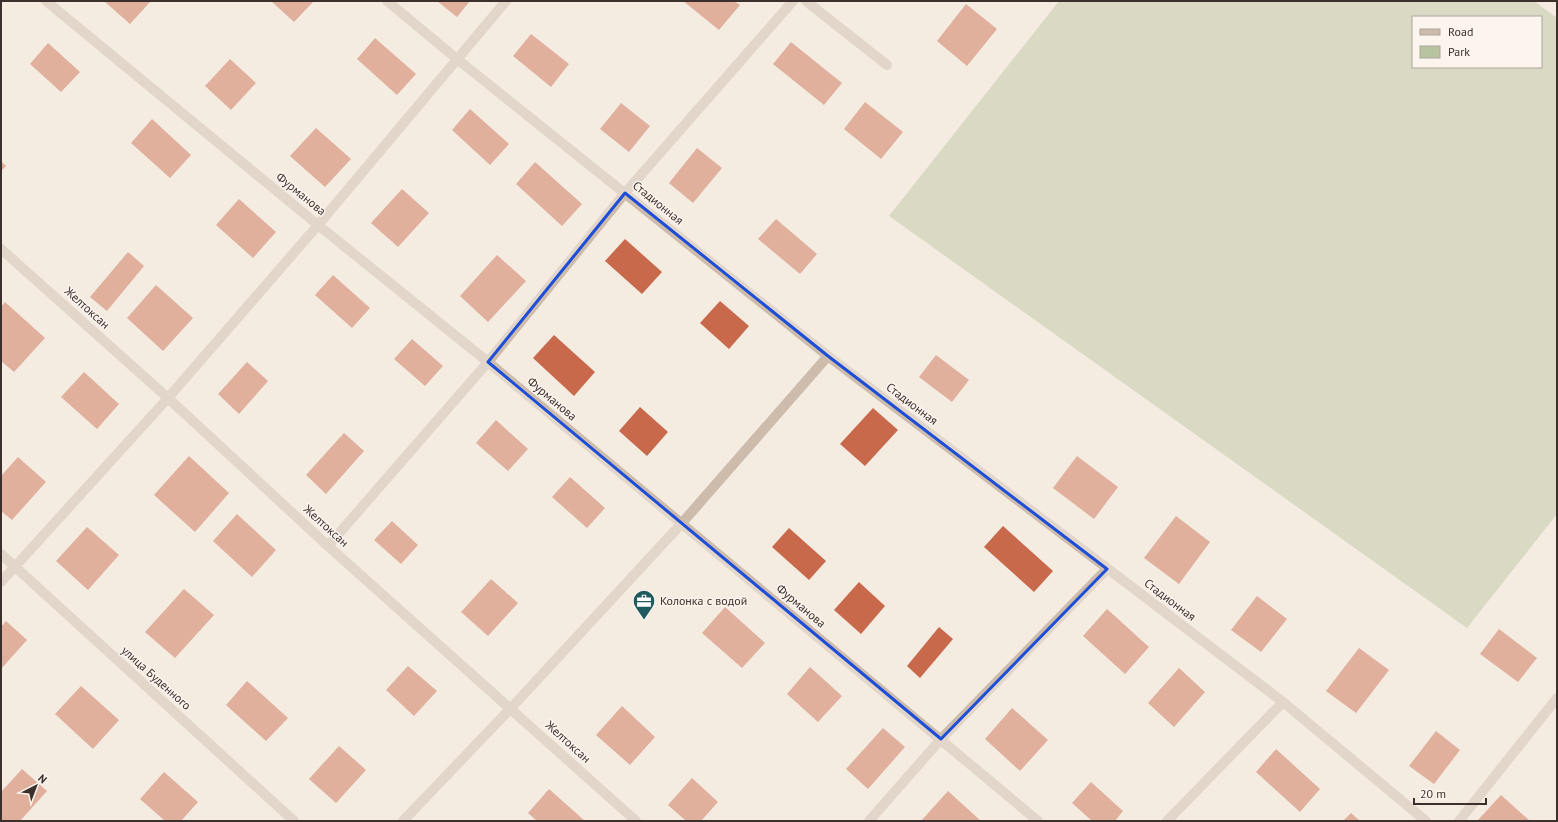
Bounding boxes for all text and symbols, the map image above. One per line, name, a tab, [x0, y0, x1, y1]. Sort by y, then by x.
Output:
legend	[1412, 16, 1542, 68]
text: Road	[1448, 24, 1473, 39]
text: Park	[1448, 44, 1470, 59]
street label: Фурманова	[273, 169, 329, 218]
street label: Стадионная	[630, 178, 687, 228]
street label: Желтоксан	[61, 283, 113, 332]
street label: Фурманова	[525, 374, 580, 424]
street label: Стадионная	[883, 379, 941, 428]
street label: Желтоксан	[300, 501, 352, 550]
street label: Стадионная	[1141, 575, 1199, 624]
street label: Фурманова	[774, 581, 829, 631]
office icon: Колонка с водой	[631, 588, 657, 621]
place label: Колонка с водой	[660, 593, 747, 608]
street label: улица Буденного	[118, 642, 194, 713]
street label: Желтоксан	[542, 717, 594, 766]
north arrow	[16, 766, 56, 806]
text: N	[35, 771, 50, 786]
scale bar	[1414, 780, 1486, 806]
text: 20 m	[1420, 786, 1446, 801]

